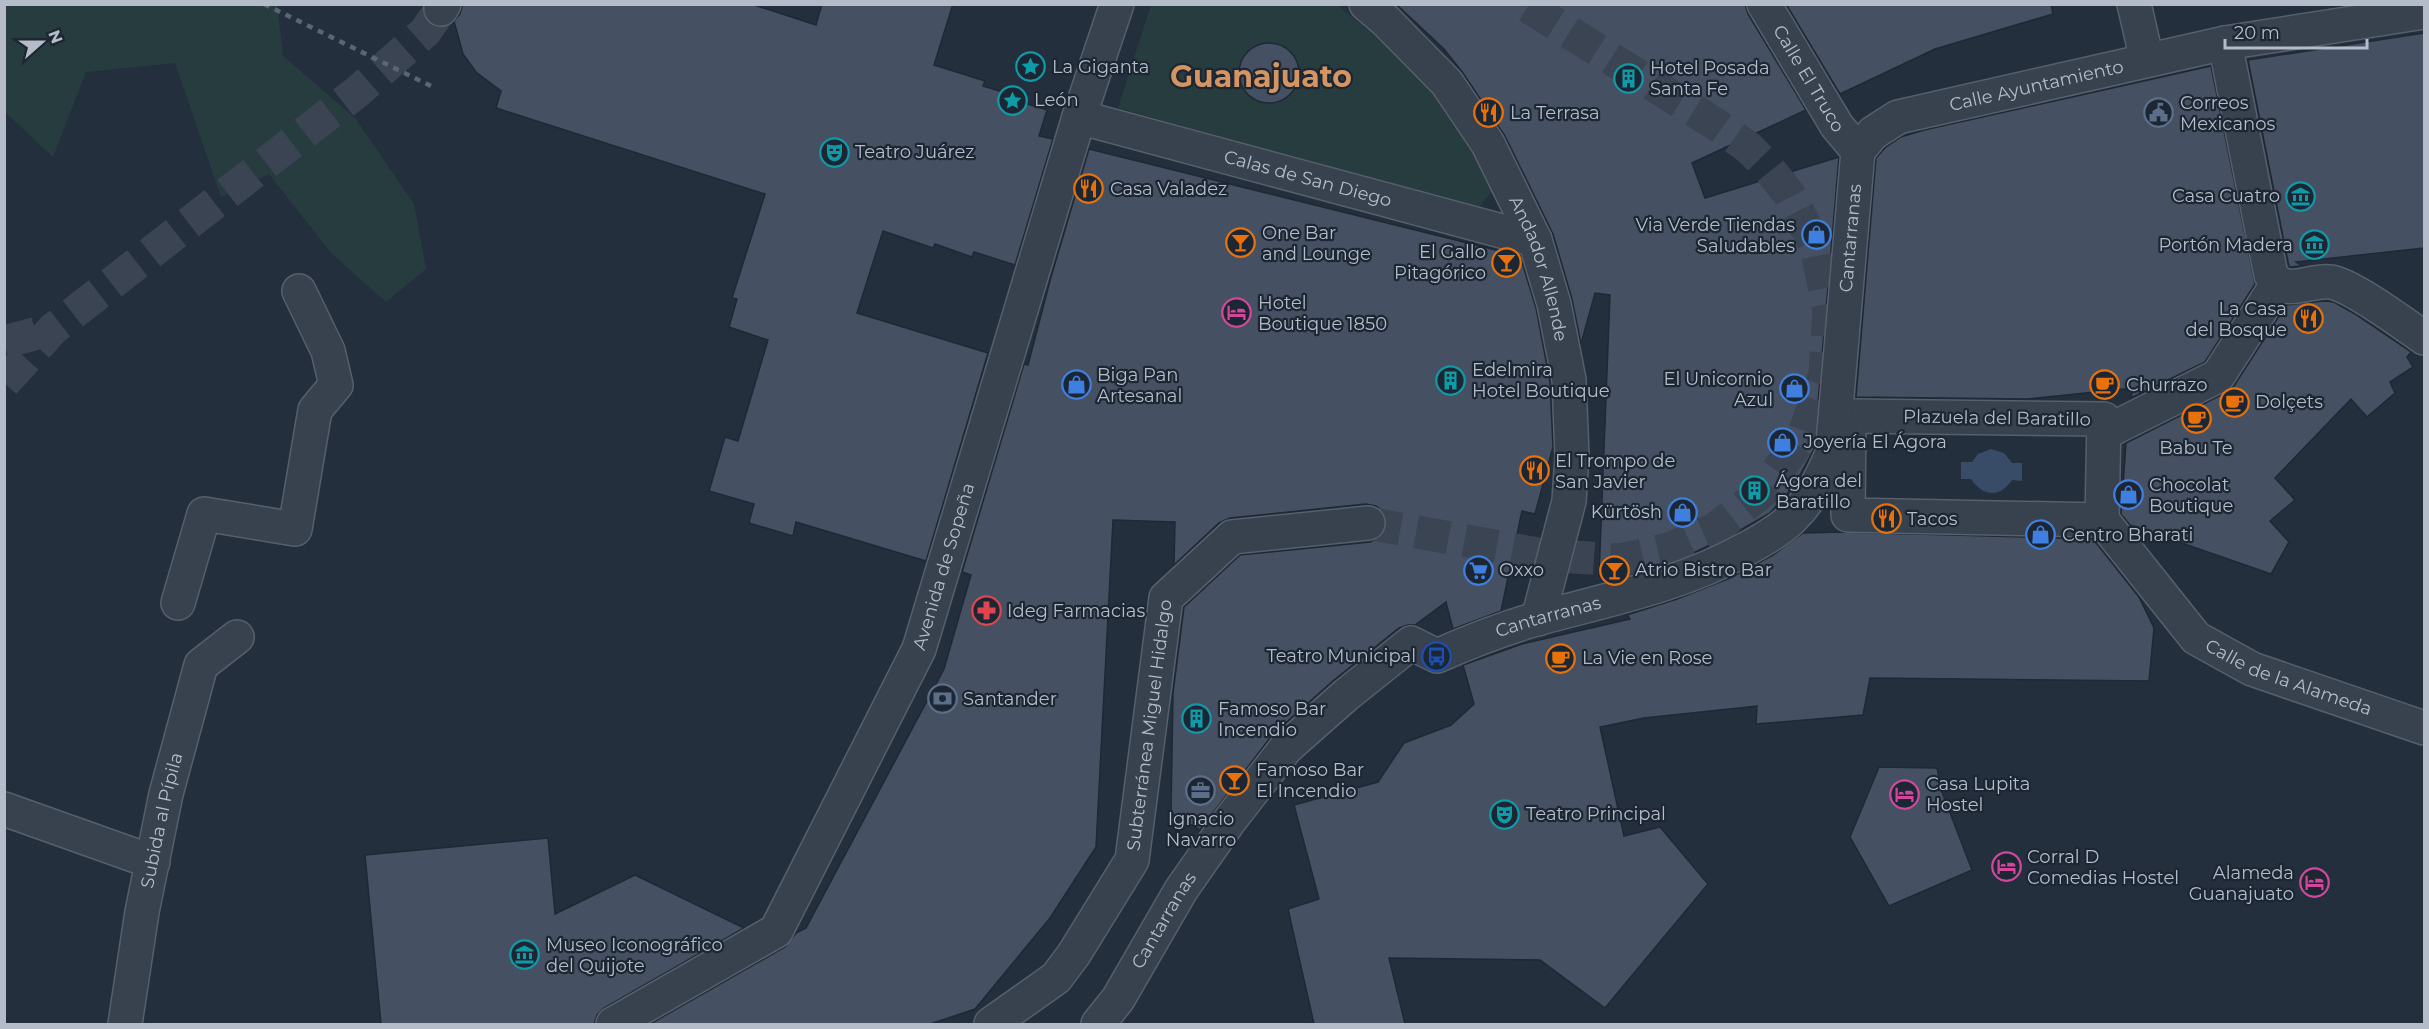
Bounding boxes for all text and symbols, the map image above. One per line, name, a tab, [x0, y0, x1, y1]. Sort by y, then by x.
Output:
north arrow	[12, 12, 72, 72]
scale bar	[2225, 12, 2368, 50]
street label: Calle El Truco	[1768, 21, 1849, 136]
text: 20 m	[2234, 22, 2280, 44]
text: N	[44, 27, 67, 46]
place icon: La Giganta	[1015, 51, 1047, 83]
street label: Calle Ayuntamiento	[1947, 55, 2126, 116]
place label: La Giganta	[1052, 56, 1149, 78]
place label: Hotel Posada Santa Fe	[1650, 57, 1770, 100]
district label: Guanajuato	[1170, 58, 1352, 95]
building icon: Hotel Posada Santa Fe	[1613, 62, 1645, 94]
place icon: León	[997, 84, 1029, 116]
place label: León	[1034, 89, 1079, 111]
place label: Correos Mexicanos	[2180, 92, 2275, 135]
restaurant icon: La Terrasa	[1473, 97, 1505, 129]
public building icon: Correos Mexicanos	[2143, 97, 2175, 129]
place label: La Terrasa	[1510, 102, 1600, 124]
theatre icon: Teatro Juárez	[818, 136, 850, 168]
place label: Teatro Juárez	[855, 141, 975, 163]
street label: Calas de San Diego	[1222, 146, 1394, 212]
restaurant icon: Casa Valadez	[1073, 173, 1105, 205]
place label: Casa Valadez	[1110, 178, 1227, 200]
museum icon: Casa Cuatro	[2285, 180, 2317, 212]
street label: Cantarranas	[1835, 183, 1866, 293]
place label: Casa Cuatro	[2172, 185, 2280, 207]
street label: Andador Allende	[1504, 192, 1572, 343]
place label: Via Verde Tiendas Saludables	[1636, 214, 1795, 257]
shop icon: Via Verde Tiendas Saludables	[1800, 219, 1832, 251]
place label: One Bar and Lounge	[1262, 222, 1371, 265]
bar icon: One Bar and Lounge	[1225, 227, 1257, 259]
museum icon: Portón Madera	[2298, 229, 2330, 261]
place label: Portón Madera	[2158, 234, 2293, 256]
place label: El Gallo Pitagórico	[1394, 241, 1486, 284]
bar icon: El Gallo Pitagórico	[1491, 246, 1523, 278]
place label: Hotel Boutique 1850	[1258, 292, 1387, 335]
hotel icon: Hotel Boutique 1850	[1221, 297, 1253, 329]
place label: La Casa del Bosque	[2186, 298, 2287, 341]
restaurant icon: La Casa del Bosque	[2292, 303, 2324, 335]
place label: Edelmira Hotel Boutique	[1472, 359, 1610, 402]
place label: Biga Pan Artesanal	[1097, 364, 1182, 407]
building icon: Edelmira Hotel Boutique	[1435, 364, 1467, 396]
place label: El Unicornio Azul	[1663, 368, 1773, 411]
shop icon: Biga Pan Artesanal	[1060, 369, 1092, 401]
cafe icon: Churrazo	[2089, 369, 2121, 401]
shop icon: El Unicornio Azul	[1778, 373, 1810, 405]
place label: Churrazo	[2126, 374, 2208, 396]
cafe icon: Dolçets	[2218, 386, 2250, 418]
place label: Dolçets	[2255, 391, 2323, 413]
cafe icon: Babu Te	[2180, 403, 2212, 435]
street label: Plazuela del Baratillo	[1903, 405, 2091, 431]
shop icon: Joyería El Ágora	[1767, 426, 1799, 458]
place label: Joyería El Ágora	[1803, 431, 1947, 453]
place label: Babu Te	[2159, 437, 2233, 459]
place label: El Trompo de San Javier	[1555, 450, 1675, 493]
restaurant icon: El Trompo de San Javier	[1518, 455, 1550, 487]
place label: Ágora del Baratillo	[1776, 470, 1862, 513]
place label: Chocolat Boutique	[2149, 474, 2233, 517]
building icon: Ágora del Baratillo	[1739, 475, 1771, 507]
shop icon: Chocolat Boutique	[2112, 479, 2144, 511]
street label: Avenida de Sopeña	[908, 480, 979, 653]
shop icon: Kürtösh	[1667, 496, 1699, 528]
place label: Kürtösh	[1591, 501, 1662, 523]
restaurant icon: Tacos	[1870, 503, 1902, 535]
place label: Tacos	[1907, 508, 1958, 530]
shop icon: Centro Bharati	[2025, 519, 2057, 551]
place label: Centro Bharati	[2062, 524, 2193, 546]
supermarket icon: Oxxo	[1462, 554, 1494, 586]
bar icon: Atrio Bistro Bar	[1598, 554, 1630, 586]
place label: Oxxo	[1499, 559, 1544, 581]
place label: Atrio Bistro Bar	[1635, 559, 1772, 581]
street label: Cantarranas	[1492, 591, 1604, 642]
pharmacy icon: Ideg Farmacias	[970, 595, 1002, 627]
street label: Subterránea Miguel Hidalgo	[1122, 598, 1177, 852]
place label: Ideg Farmacias	[1007, 600, 1145, 622]
street label: Calle de la Alameda	[2201, 634, 2375, 720]
bus stop icon: Teatro Municipal	[1421, 640, 1453, 672]
cafe icon: La Vie en Rose	[1545, 642, 1577, 674]
place label: Teatro Municipal	[1266, 645, 1416, 667]
place label: La Vie en Rose	[1582, 647, 1712, 669]
bank icon: Santander	[926, 683, 958, 715]
place label: Santander	[963, 688, 1057, 710]
place label: Famoso Bar Incendio	[1218, 698, 1326, 741]
building icon: Famoso Bar Incendio	[1181, 703, 1213, 735]
street label: Subida al Pípila	[136, 750, 188, 890]
place label: Famoso Bar El Incendio	[1256, 759, 1364, 802]
bar icon: Famoso Bar El Incendio	[1219, 764, 1251, 796]
place label: Casa Lupita Hostel	[1926, 773, 2030, 816]
office icon: Ignacio Navarro	[1185, 774, 1217, 806]
hotel icon: Casa Lupita Hostel	[1889, 778, 1921, 810]
theatre icon: Teatro Principal	[1489, 798, 1521, 830]
place label: Teatro Principal	[1526, 803, 1666, 825]
place label: Ignacio Navarro	[1166, 808, 1236, 851]
place label: Corral D Comedias Hostel	[2027, 846, 2179, 889]
hotel icon: Corral D Comedias Hostel	[1990, 851, 2022, 883]
place label: Alameda Guanajuato	[2189, 862, 2294, 905]
hotel icon: Alameda Guanajuato	[2299, 867, 2331, 899]
street label: Cantarranas	[1127, 868, 1201, 973]
place label: Museo Iconográfico del Quijote	[546, 934, 723, 977]
museum icon: Museo Iconográfico del Quijote	[509, 939, 541, 971]

